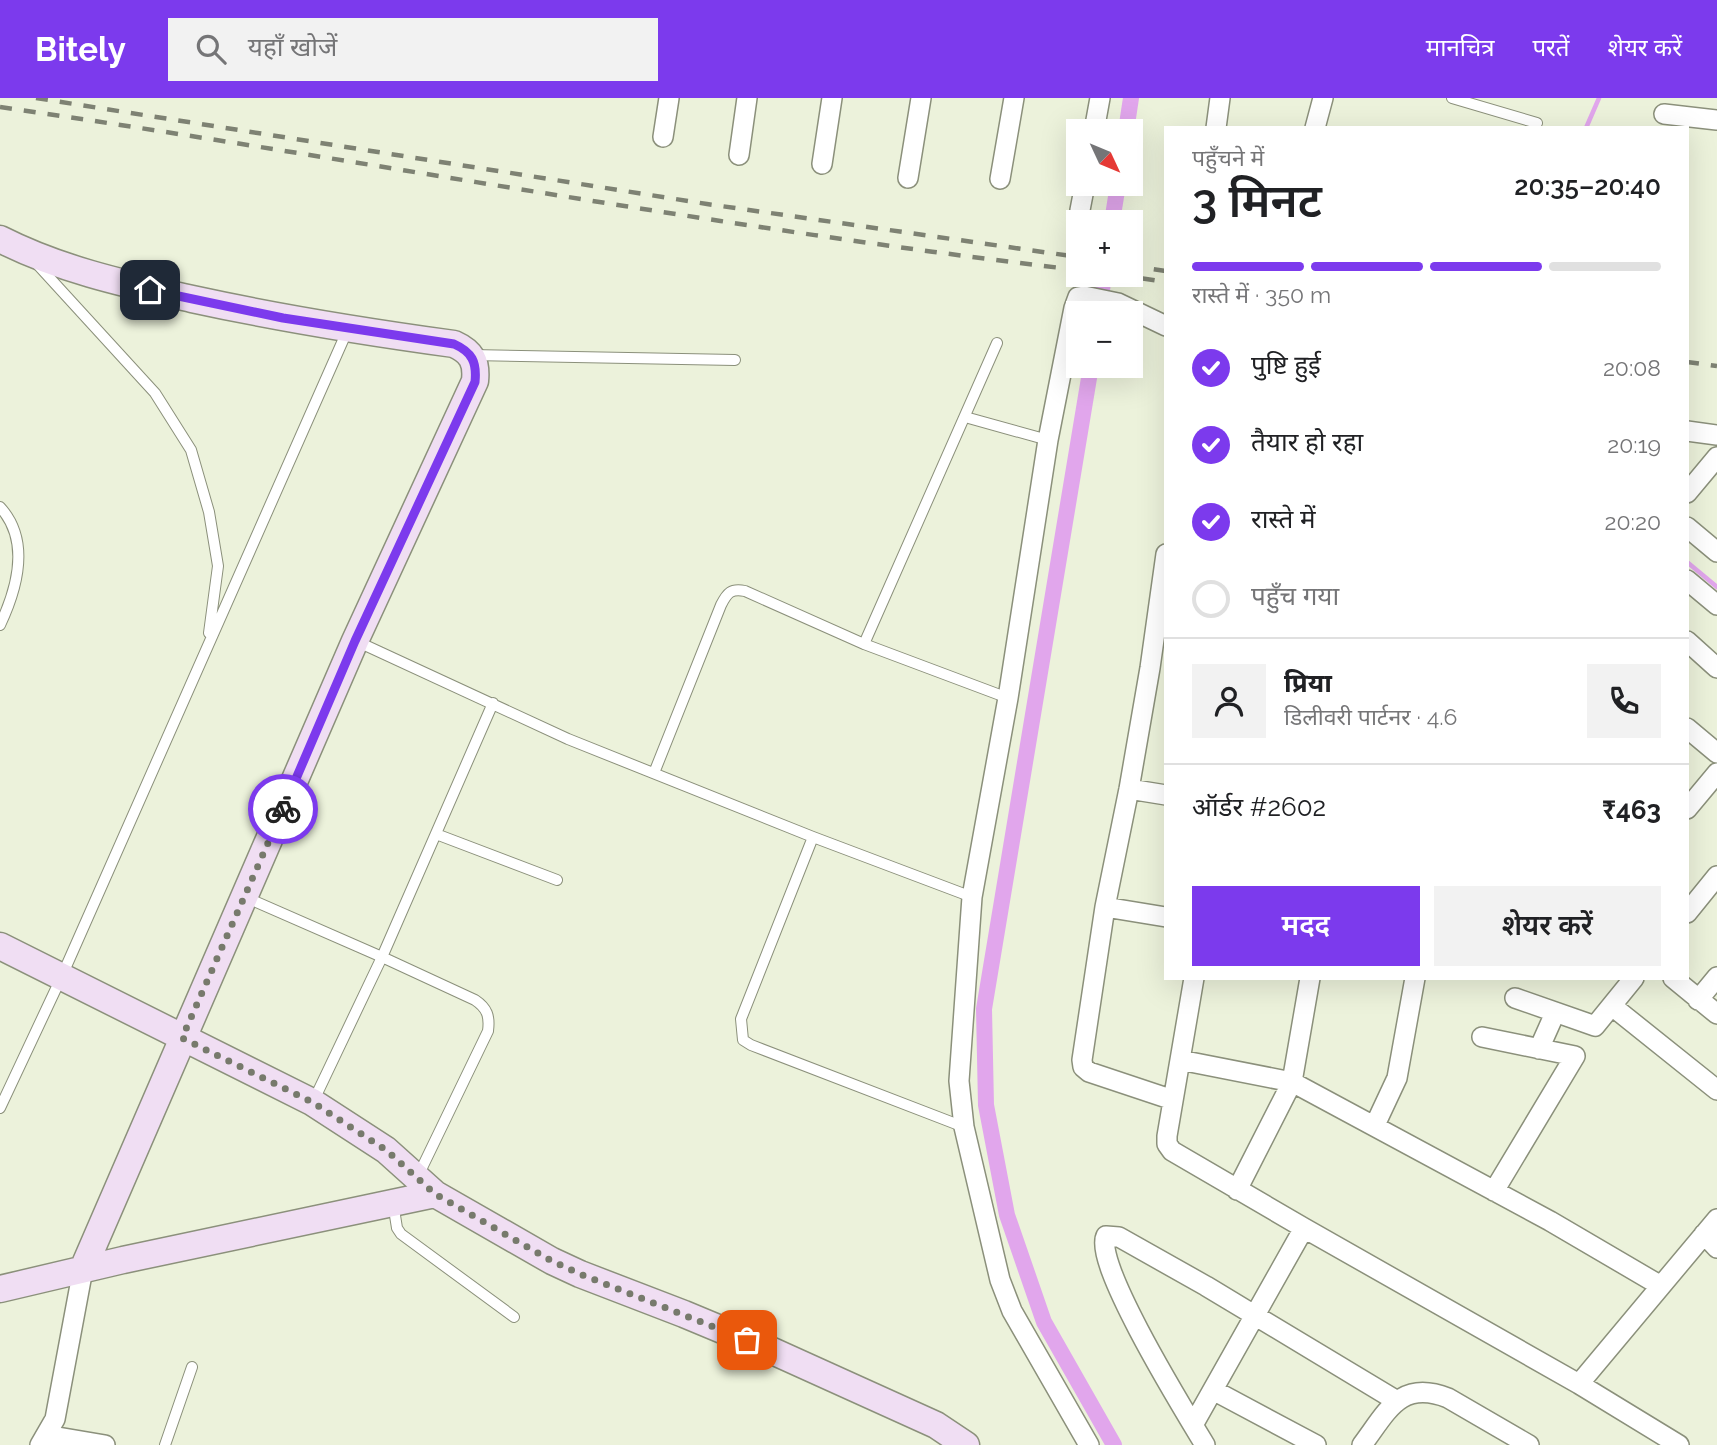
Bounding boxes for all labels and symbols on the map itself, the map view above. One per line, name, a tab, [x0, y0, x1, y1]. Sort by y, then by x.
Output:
north arrow	[1066, 119, 1143, 196]
pin	[120, 260, 180, 320]
courier	[248, 774, 318, 844]
pin	[717, 1310, 777, 1370]

